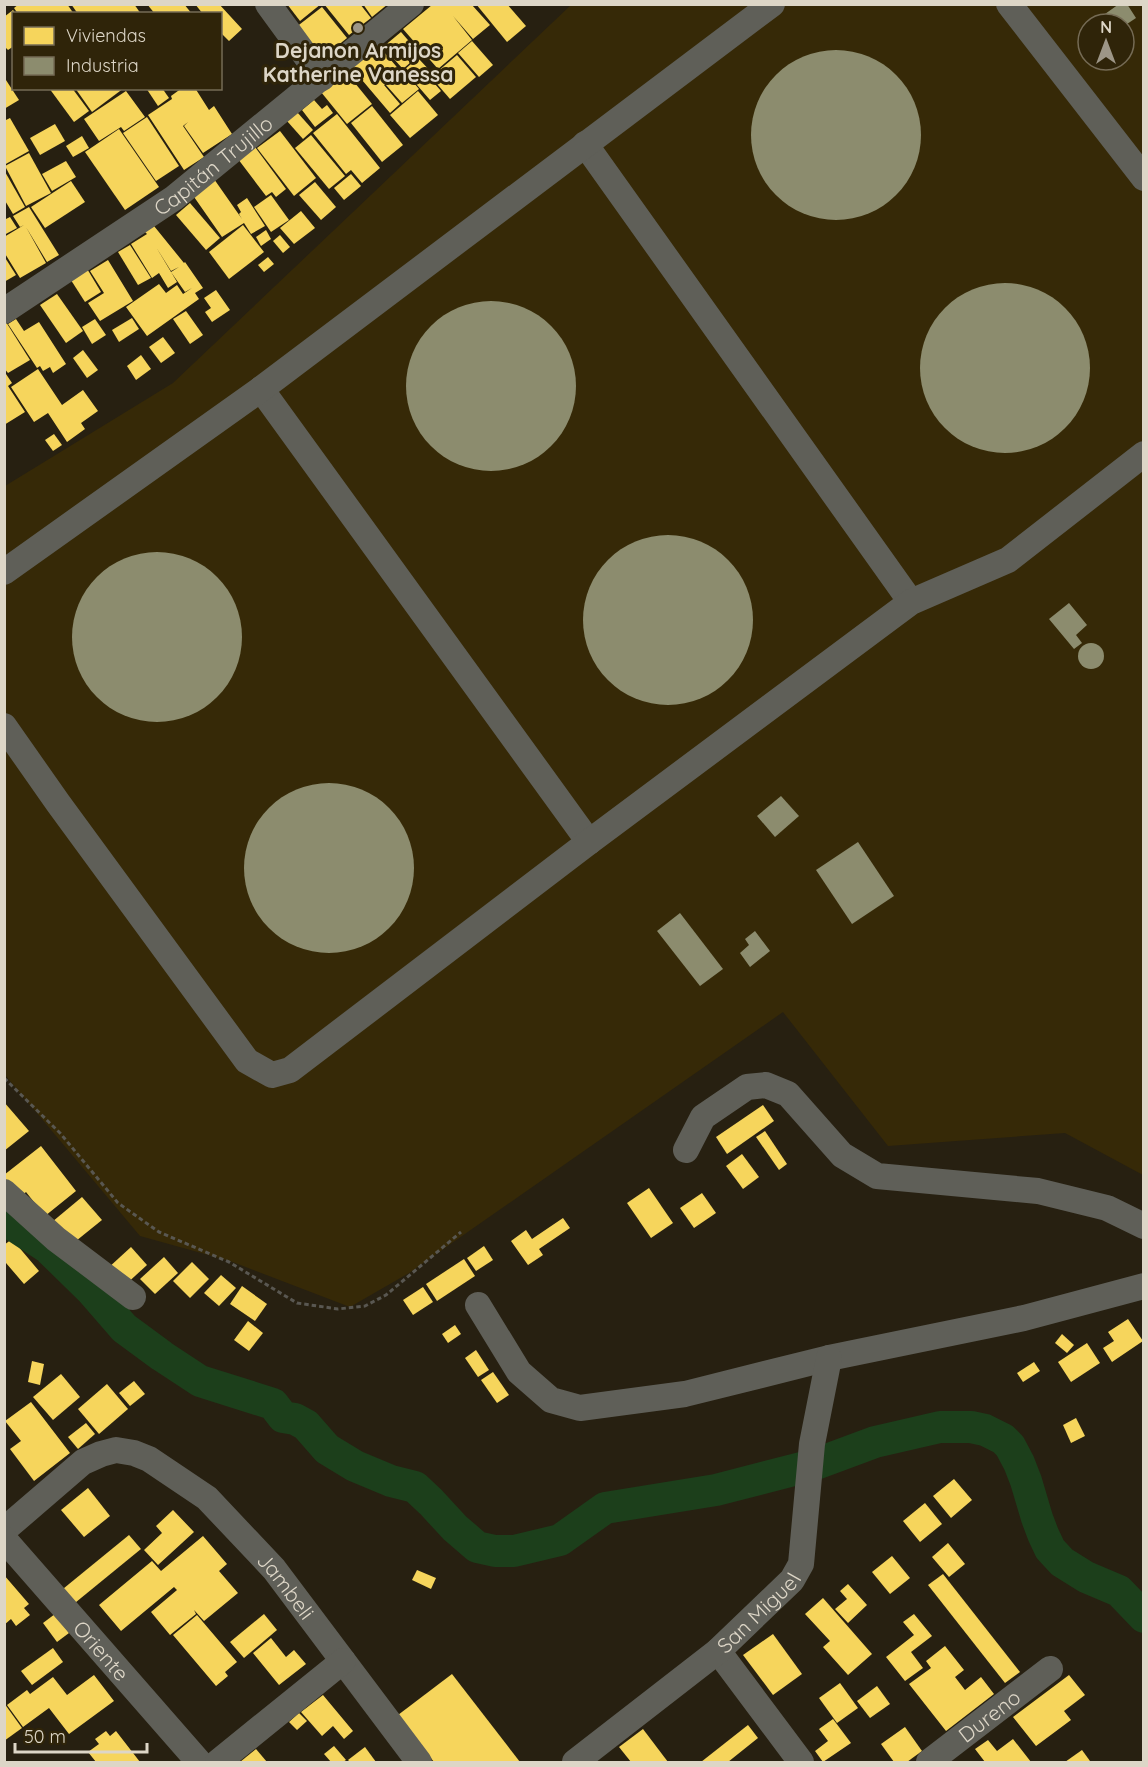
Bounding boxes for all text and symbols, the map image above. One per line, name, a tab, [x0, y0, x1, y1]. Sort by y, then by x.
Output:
legend	[12, 12, 222, 90]
north arrow	[1076, 12, 1136, 72]
text: N	[1100, 17, 1112, 37]
marker: Dejanon Armijos Katherine Vanessa	[351, 21, 365, 35]
text: Viviendas	[66, 24, 146, 47]
place label: Dejanon Armijos Katherine Vanessa	[263, 37, 453, 87]
text: Industria	[66, 54, 139, 77]
street label: Capitán Trujillo	[149, 110, 278, 221]
street label: Jambeli	[252, 1547, 320, 1624]
street label: San Miguel	[711, 1568, 806, 1658]
street label: Oriente	[68, 1615, 135, 1686]
street label: Dureno	[953, 1684, 1025, 1748]
scale bar	[15, 1716, 147, 1754]
text: 50 m	[24, 1725, 66, 1748]

